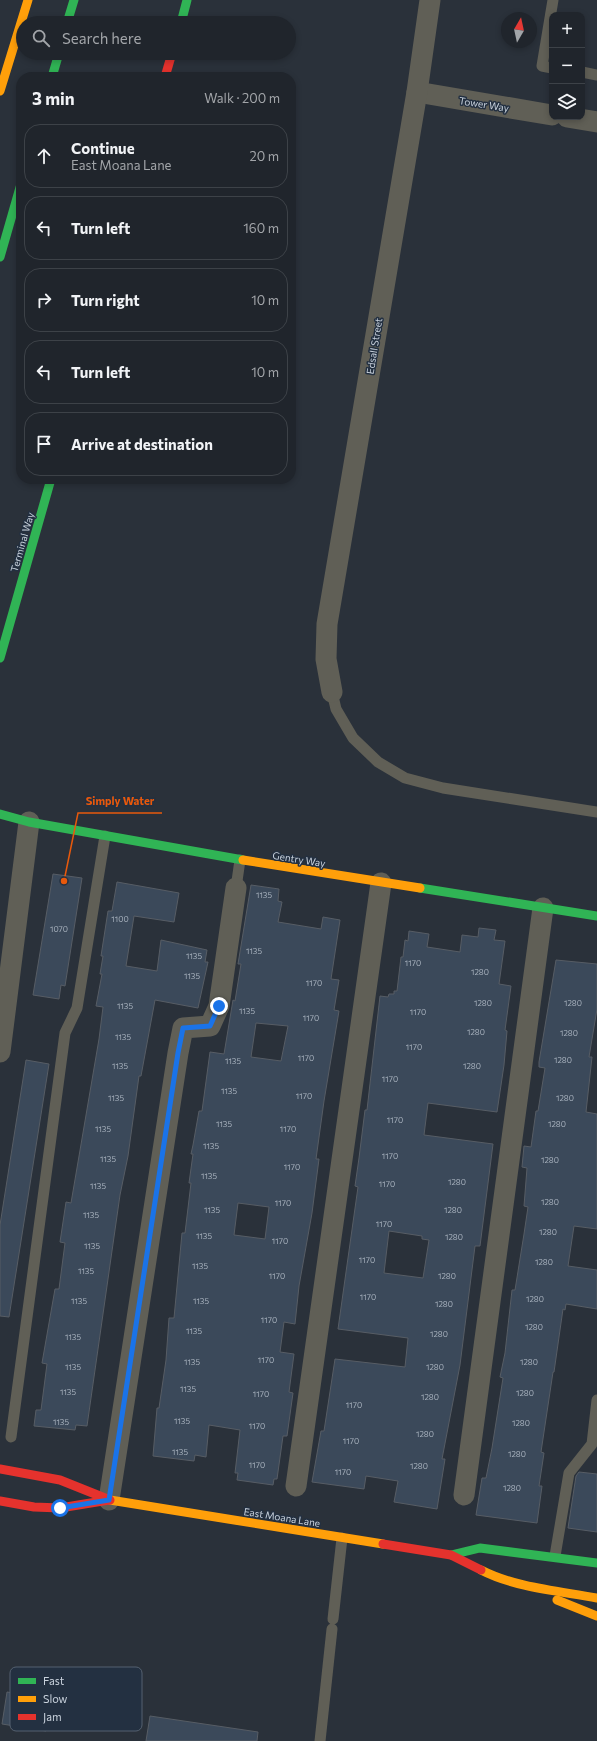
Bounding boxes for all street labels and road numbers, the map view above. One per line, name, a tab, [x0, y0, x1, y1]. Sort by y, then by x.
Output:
street label: Tower Way	[458, 94, 510, 114]
street label: Edsall Street	[364, 317, 384, 375]
street label: Terminal Way	[8, 511, 36, 573]
street label: Gentry Way	[272, 849, 326, 869]
street label: East Moana Lane	[243, 1505, 321, 1529]

